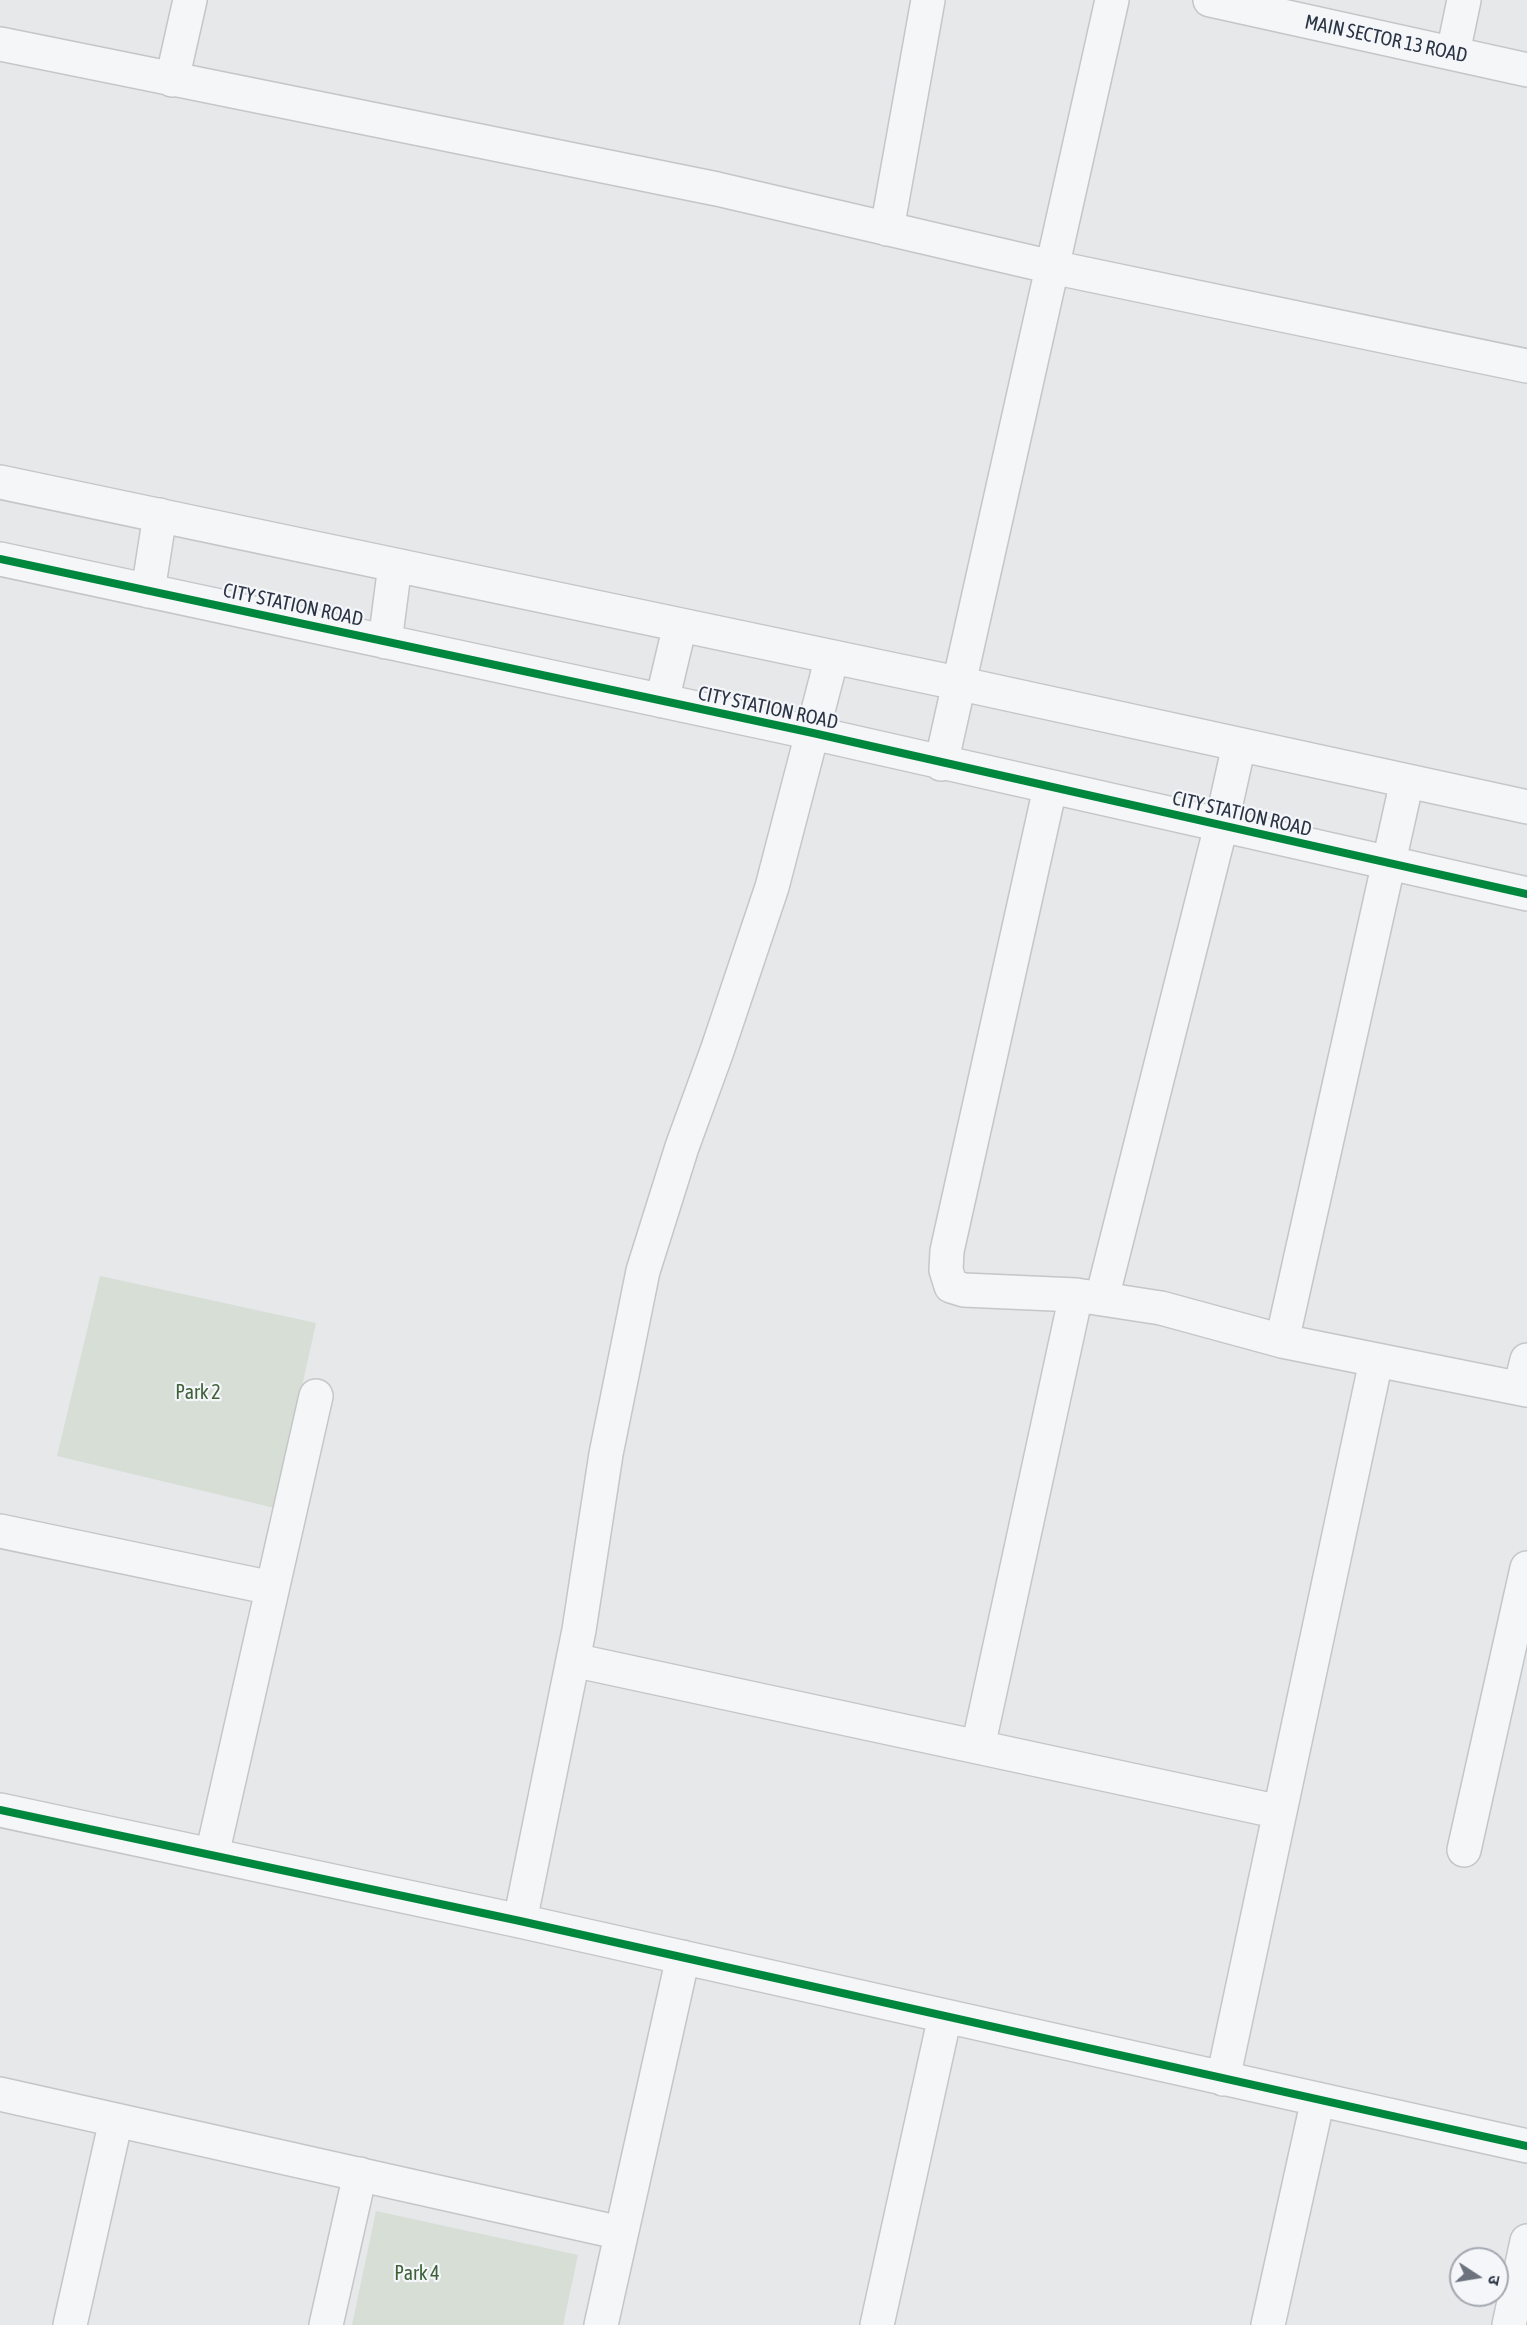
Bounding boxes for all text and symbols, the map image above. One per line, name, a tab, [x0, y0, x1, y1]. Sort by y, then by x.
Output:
street label: MAIN SECTOR 13 ROAD	[1303, 10, 1469, 68]
street label: CITY STATION ROAD	[221, 578, 365, 632]
street label: CITY STATION ROAD	[696, 681, 840, 735]
street label: CITY STATION ROAD	[1170, 786, 1314, 842]
park label: Park 2	[175, 1381, 221, 1405]
north arrow	[1449, 2247, 1509, 2307]
park label: Park 4	[394, 2262, 440, 2286]
text: उ	[1485, 2274, 1504, 2287]

